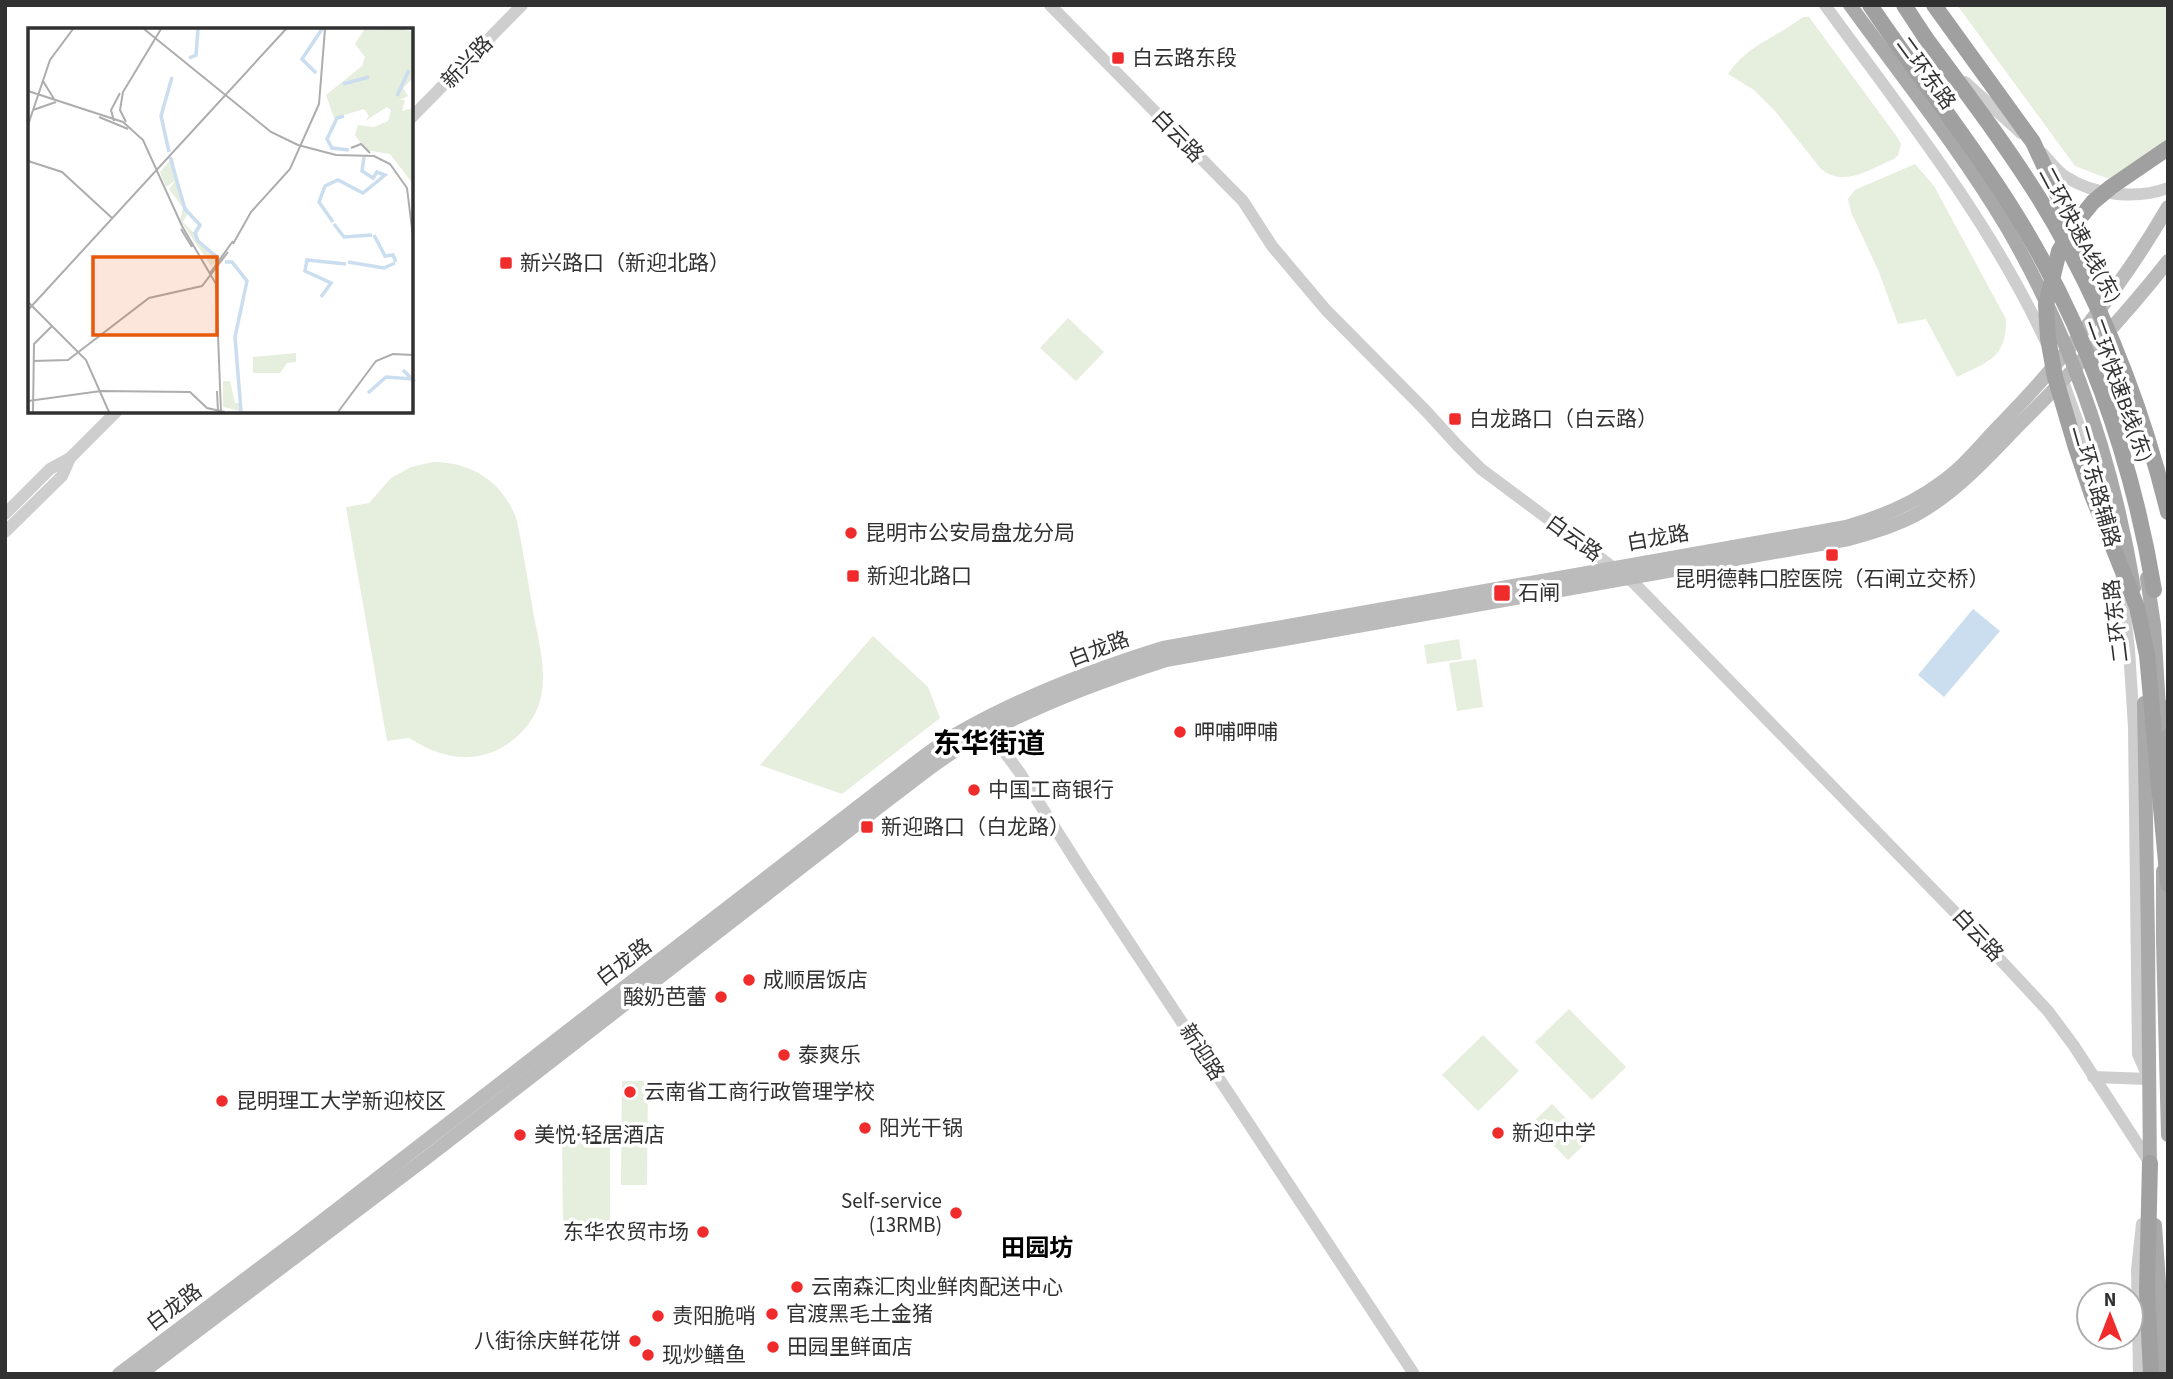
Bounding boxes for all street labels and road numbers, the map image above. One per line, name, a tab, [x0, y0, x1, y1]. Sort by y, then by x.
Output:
street label: 新兴路	[434, 29, 500, 95]
street label: 二环东路	[1889, 30, 1963, 116]
street label: 白云路	[1145, 103, 1211, 169]
street label: 二环快速A线(东)	[2032, 162, 2128, 308]
street label: 二环快速B线(东)	[2080, 314, 2160, 466]
street label: 二环东路辅路	[2064, 421, 2128, 551]
street label: 白云路	[1540, 507, 1608, 569]
street label: 白龙路	[1624, 518, 1692, 558]
street label: 二环东路	[2096, 577, 2136, 665]
street label: 白龙路	[1064, 624, 1134, 674]
street label: 白云路	[1946, 902, 2010, 968]
street label: 白龙路	[590, 931, 658, 993]
street label: 新迎路	[1172, 1017, 1232, 1087]
street label: 白龙路	[140, 1276, 208, 1338]

